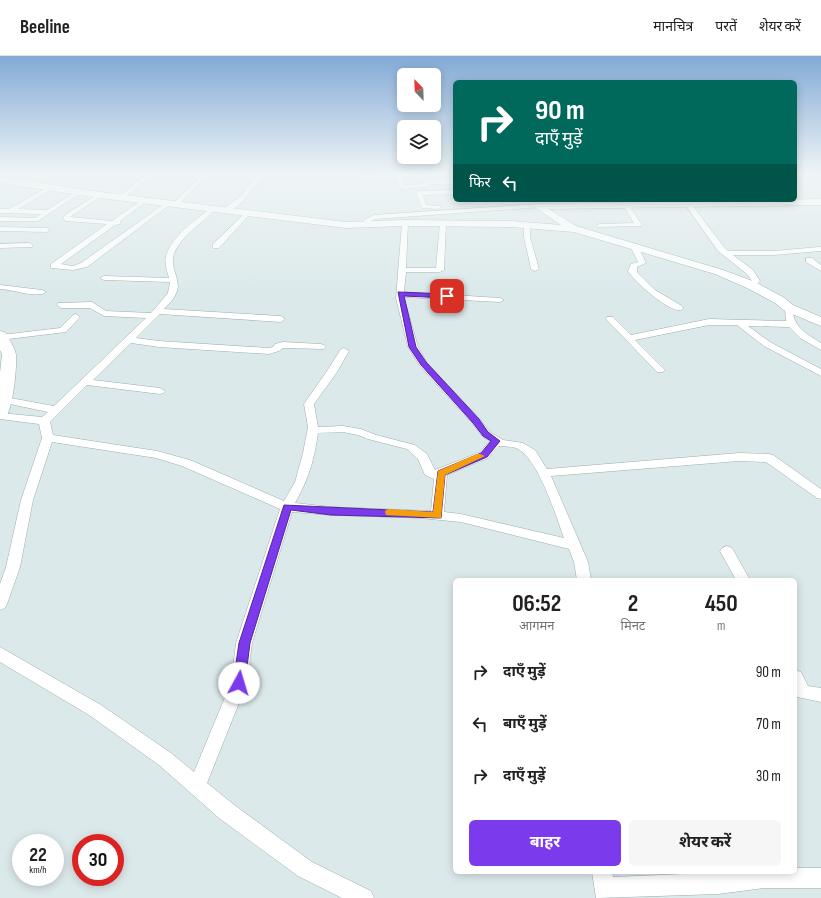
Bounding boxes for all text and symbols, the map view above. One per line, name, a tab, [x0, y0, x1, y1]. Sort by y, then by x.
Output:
text: Beeline	[20, 16, 70, 39]
text: मानचित्र	[653, 18, 693, 35]
text: परतें	[715, 18, 737, 35]
text: शेयर करें	[759, 18, 801, 35]
north arrow	[397, 68, 441, 112]
map controls	[397, 68, 441, 164]
text: 90 m	[535, 94, 585, 127]
icon: right	[469, 96, 521, 148]
button: layers	[397, 120, 441, 164]
text: दाएँ मुड़ें	[535, 128, 582, 149]
icon: left	[499, 172, 521, 194]
text: फिर	[469, 173, 491, 192]
pin	[430, 279, 464, 313]
icon: arrive	[436, 285, 458, 307]
text: 06:52	[512, 589, 561, 618]
text: 2	[628, 589, 638, 618]
text: 450	[705, 589, 738, 618]
text: आगमन	[519, 618, 555, 634]
text: मिनट	[621, 618, 645, 634]
text: m	[717, 618, 725, 634]
icon: right	[469, 661, 491, 683]
position arrow	[218, 662, 260, 704]
text: दाएँ मुड़ें	[503, 662, 546, 681]
text: 90 m	[756, 663, 781, 682]
icon: left	[469, 713, 491, 735]
text: बाएँ मुड़ें	[503, 714, 546, 733]
text: 70 m	[756, 715, 781, 734]
icon: right	[469, 765, 491, 787]
text: दाएँ मुड़ें	[503, 766, 546, 785]
text: 30 m	[756, 767, 781, 786]
button: बाहर	[469, 820, 621, 866]
button: शेयर करें	[629, 820, 781, 866]
speed limit sign: 30	[72, 834, 124, 886]
text: 22	[29, 843, 47, 867]
text: km/h	[29, 864, 47, 876]

